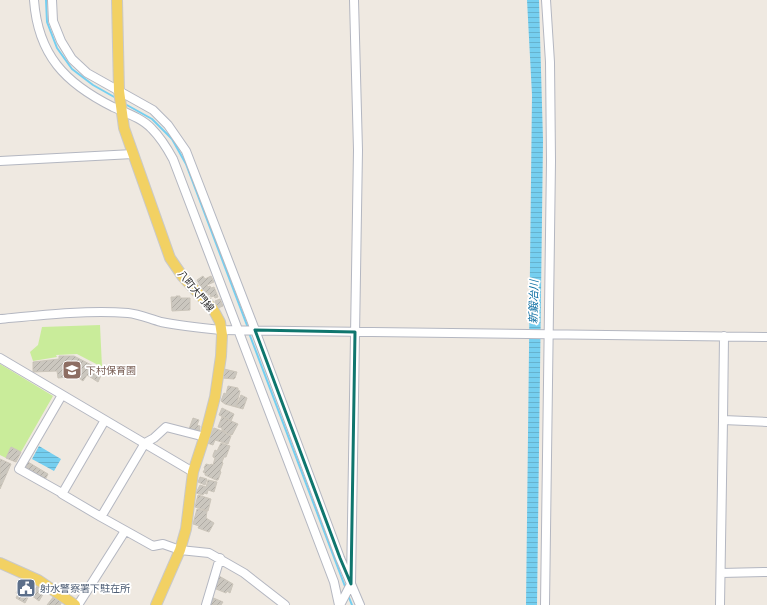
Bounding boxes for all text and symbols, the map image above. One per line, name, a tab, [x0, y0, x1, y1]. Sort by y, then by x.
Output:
street label: 八町大門線	[175, 268, 217, 314]
water label: 新鍛冶川	[527, 279, 541, 324]
school or university icon: 下村保育園	[61, 359, 83, 381]
place label: 下村保育園	[86, 364, 136, 377]
public building icon: 射水警察署下駐在所	[15, 577, 37, 599]
place label: 射水警察署下駐在所	[40, 582, 130, 595]

